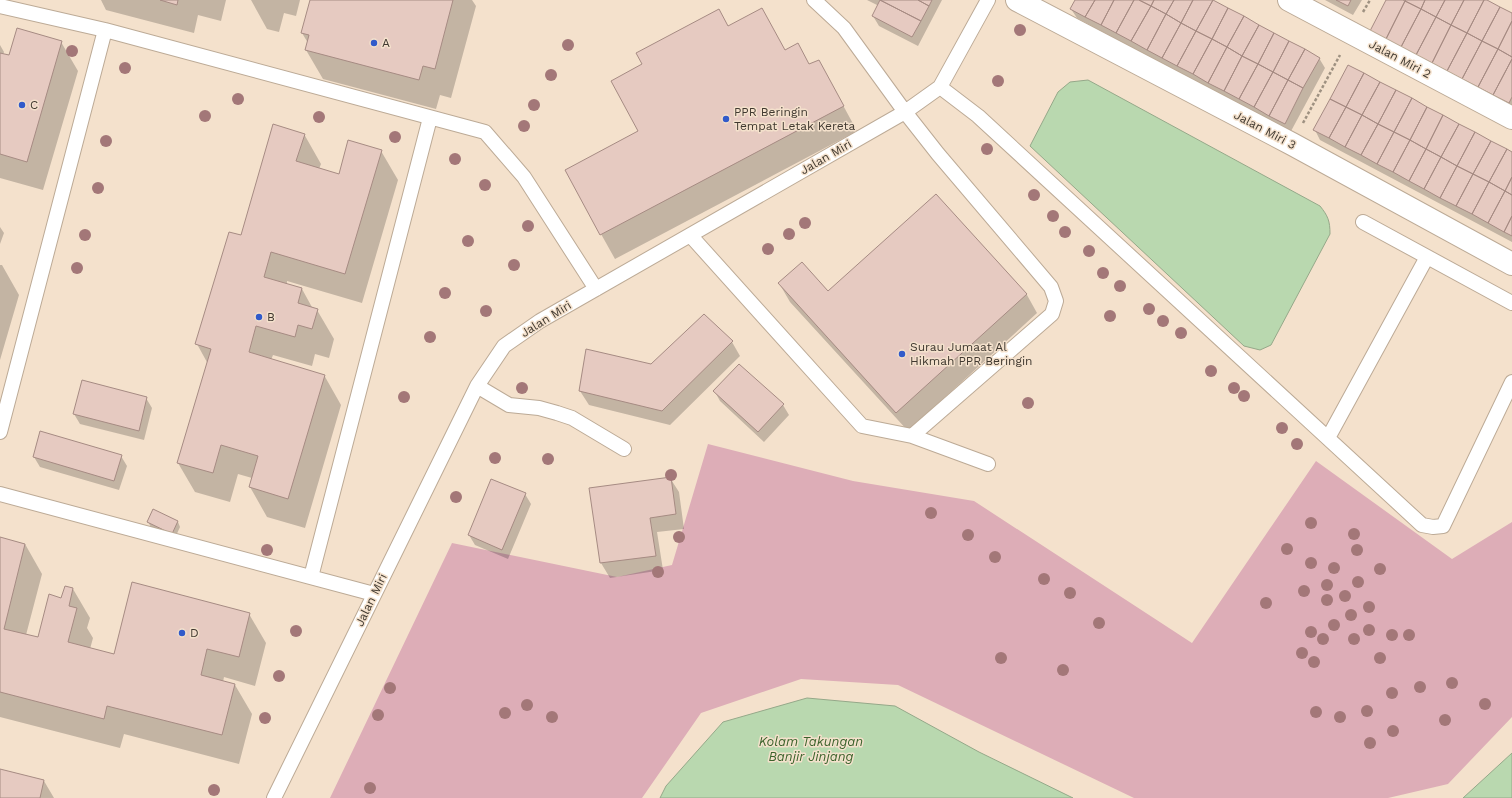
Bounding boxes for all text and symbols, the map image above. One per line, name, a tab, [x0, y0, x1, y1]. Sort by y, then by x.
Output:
place label: A	[382, 36, 390, 50]
street label: Jalan Miri 2	[1367, 37, 1433, 81]
marker: A	[369, 38, 379, 48]
place label: C	[30, 98, 38, 112]
marker: C	[17, 100, 27, 110]
place label: PPR Beringin Tempat Letak Kereta	[734, 105, 855, 133]
street label: Jalan Miri 3	[1232, 108, 1298, 152]
marker: PPR Beringin Tempat Letak Kereta	[721, 114, 731, 124]
street label: Jalan Miri	[798, 137, 854, 177]
street label: Jalan Miri	[518, 298, 574, 340]
place label: B	[267, 310, 275, 324]
marker: B	[254, 312, 264, 322]
place label: Surau Jumaat Al Hikmah PPR Beringin	[910, 340, 1033, 368]
marker: Surau Jumaat Al Hikmah PPR Beringin	[897, 349, 907, 359]
street label: Jalan Miri	[352, 571, 390, 629]
place label: D	[190, 626, 199, 640]
marker: D	[177, 628, 187, 638]
water label: Kolam Takungan Banjir Jinjang	[759, 734, 863, 764]

